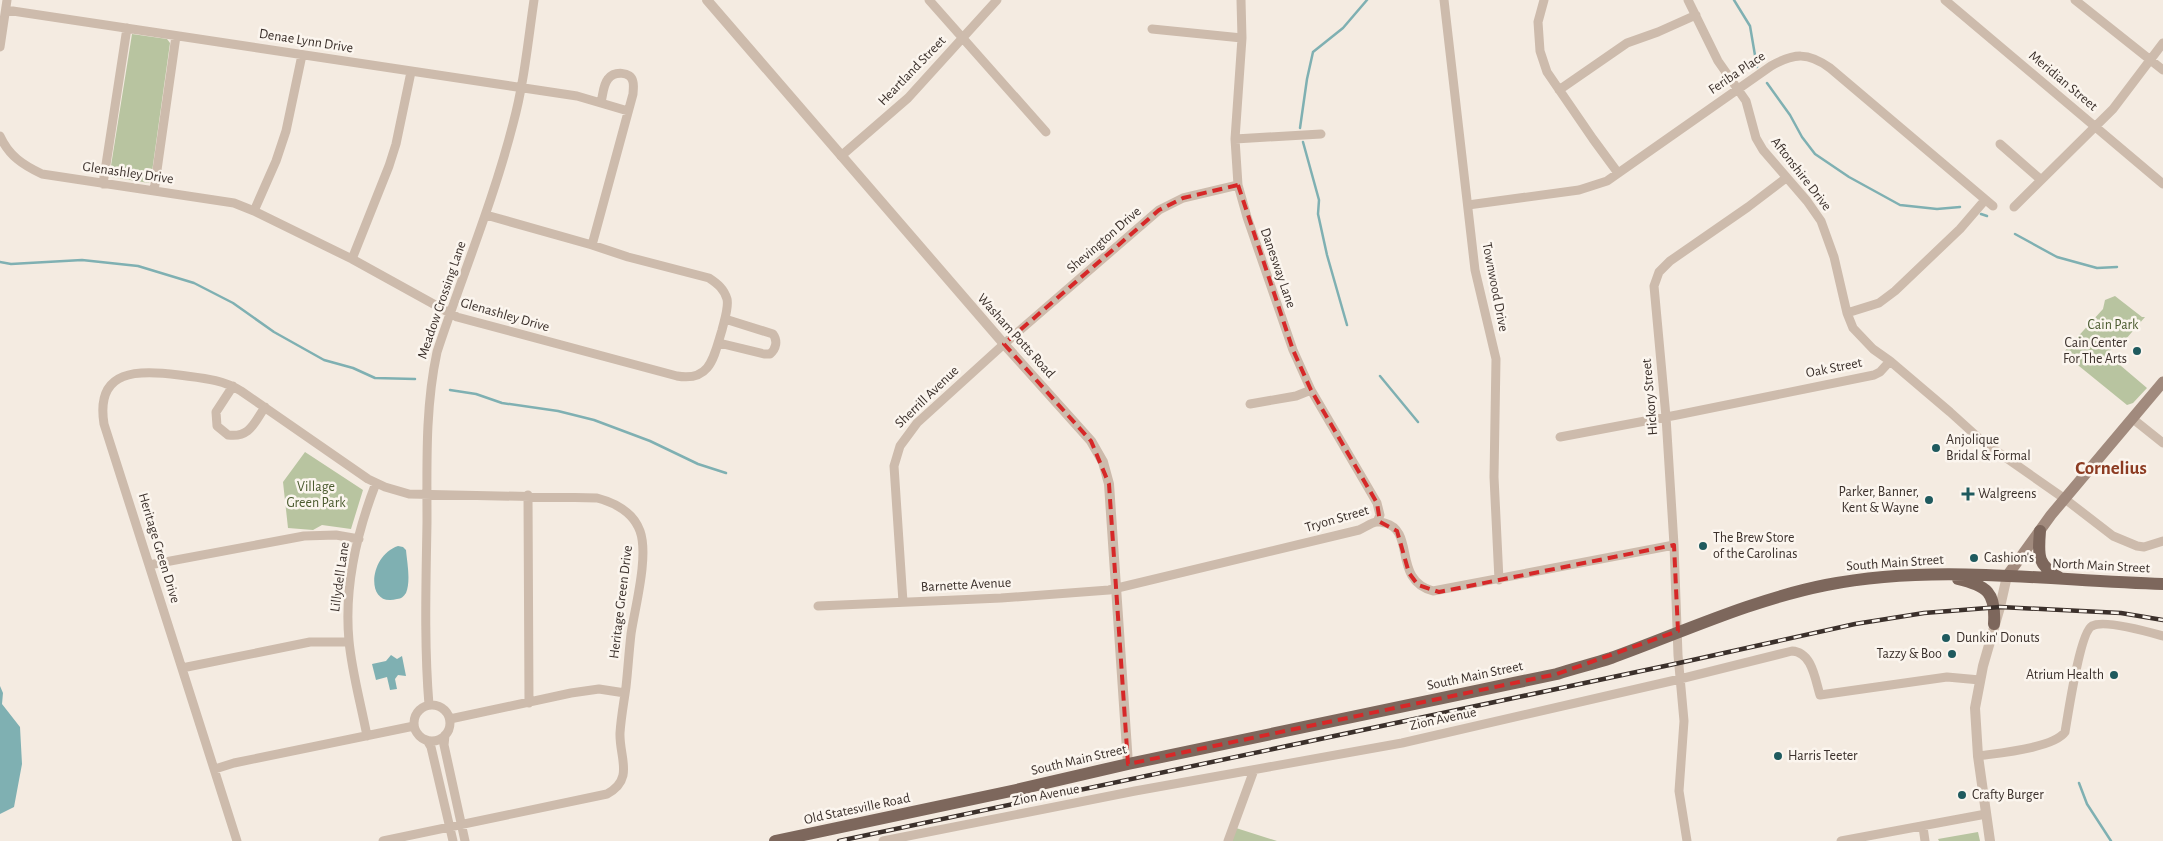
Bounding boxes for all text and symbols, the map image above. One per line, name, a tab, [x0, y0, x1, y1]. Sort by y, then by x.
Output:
street label: Denae Lynn Drive	[258, 27, 354, 55]
street label: Heartland Street	[875, 33, 949, 108]
street label: Meridian Street	[2026, 48, 2100, 114]
street label: Feriba Place	[1706, 49, 1768, 97]
street label: Aftonshire Drive	[1768, 135, 1834, 213]
street label: Glenashley Drive	[82, 160, 174, 186]
street label: Shevington Drive	[1064, 204, 1144, 276]
street label: Danesway Lane	[1258, 226, 1298, 310]
street label: Meadow Crossing Lane	[415, 239, 469, 361]
street label: Townwood Drive	[1479, 241, 1511, 333]
street label: Washam Potts Road	[975, 291, 1057, 381]
street label: Glenashley Drive	[459, 296, 551, 334]
park label: Cain Park	[2088, 318, 2139, 332]
place label: Cain Center For The Arts	[2063, 336, 2127, 366]
marker: Cain Center For The Arts	[2131, 345, 2143, 357]
street label: Oak Street	[1805, 356, 1864, 380]
street label: Hickory Street	[1640, 357, 1660, 436]
street label: Sherrill Avenue	[892, 363, 962, 431]
place label: Anjolique Bridal & Formal	[1946, 433, 2031, 463]
marker: Anjolique Bridal & Formal	[1930, 442, 1942, 454]
district label: Cornelius	[2075, 459, 2147, 478]
park label: Village Green Park	[286, 480, 346, 510]
place label: Parker, Banner, Kent & Wayne	[1839, 485, 1919, 515]
place label: Walgreens	[1978, 487, 2036, 501]
marker: Walgreens	[1962, 488, 1974, 500]
street label: Heritage Green Drive	[136, 491, 182, 605]
marker: Parker, Banner, Kent & Wayne	[1923, 494, 1935, 506]
street label: Tryon Street	[1304, 503, 1371, 535]
place label: The Brew Store of the Carolinas	[1713, 531, 1797, 561]
marker: The Brew Store of the Carolinas	[1697, 540, 1709, 552]
street label: Lillydell Lane	[328, 541, 352, 613]
street label: Heritage Green Drive	[607, 544, 635, 660]
place label: Cashion's	[1984, 551, 2034, 565]
marker: Cashion's	[1968, 552, 1980, 564]
street label: South Main Street	[1846, 553, 1945, 573]
street label: North Main Street	[2052, 556, 2151, 576]
street label: Barnette Avenue	[921, 576, 1011, 594]
place label: Dunkin' Donuts	[1956, 631, 2040, 645]
marker: Dunkin' Donuts	[1940, 632, 1952, 644]
place label: Tazzy & Boo	[1877, 647, 1942, 661]
marker: Tazzy & Boo	[1946, 648, 1958, 660]
street label: South Main Street	[1426, 659, 1525, 693]
place label: Atrium Health	[2026, 668, 2104, 682]
marker: Atrium Health	[2108, 669, 2120, 681]
street label: Zion Avenue	[1408, 705, 1478, 733]
street label: South Main Street	[1030, 742, 1129, 778]
place label: Harris Teeter	[1788, 749, 1858, 763]
marker: Harris Teeter	[1772, 750, 1784, 762]
street label: Zion Avenue	[1011, 782, 1081, 808]
place label: Crafty Burger	[1972, 788, 2044, 802]
marker: Crafty Burger	[1956, 789, 1968, 801]
street label: Old Statesville Road	[803, 791, 911, 827]

